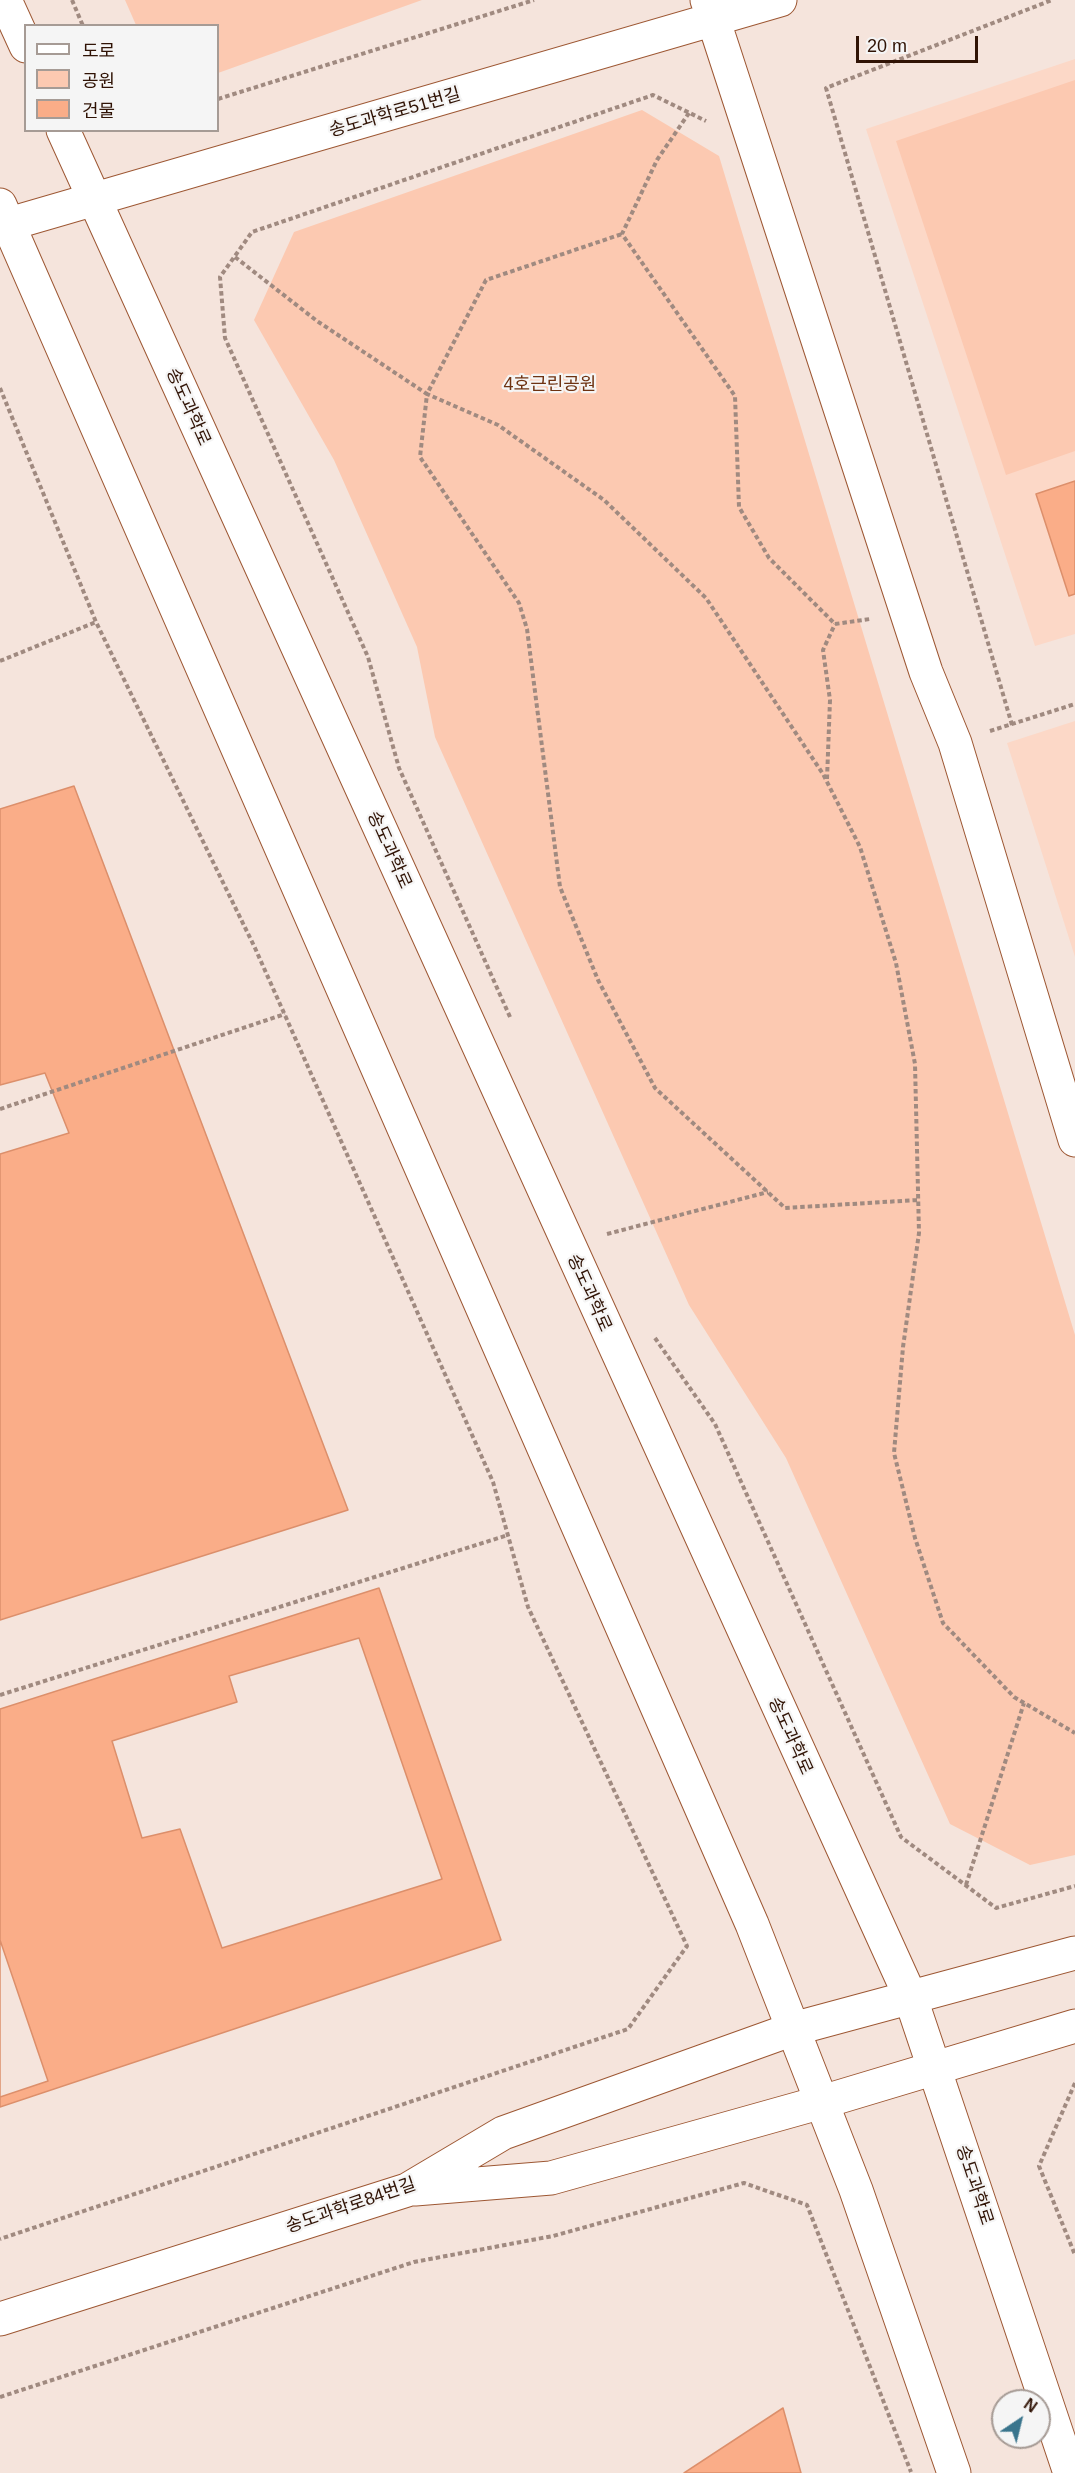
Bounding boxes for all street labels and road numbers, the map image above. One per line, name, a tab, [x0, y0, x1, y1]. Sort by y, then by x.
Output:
street label: 송도과학로51번길	[327, 84, 463, 142]
street label: 송도과학로	[161, 365, 215, 449]
street label: 송도과학로	[362, 808, 416, 892]
street label: 송도과학로	[562, 1251, 616, 1335]
street label: 송도과학로	[763, 1694, 817, 1778]
street label: 송도과학로	[951, 2142, 997, 2228]
street label: 송도과학로84번길	[283, 2174, 419, 2238]

